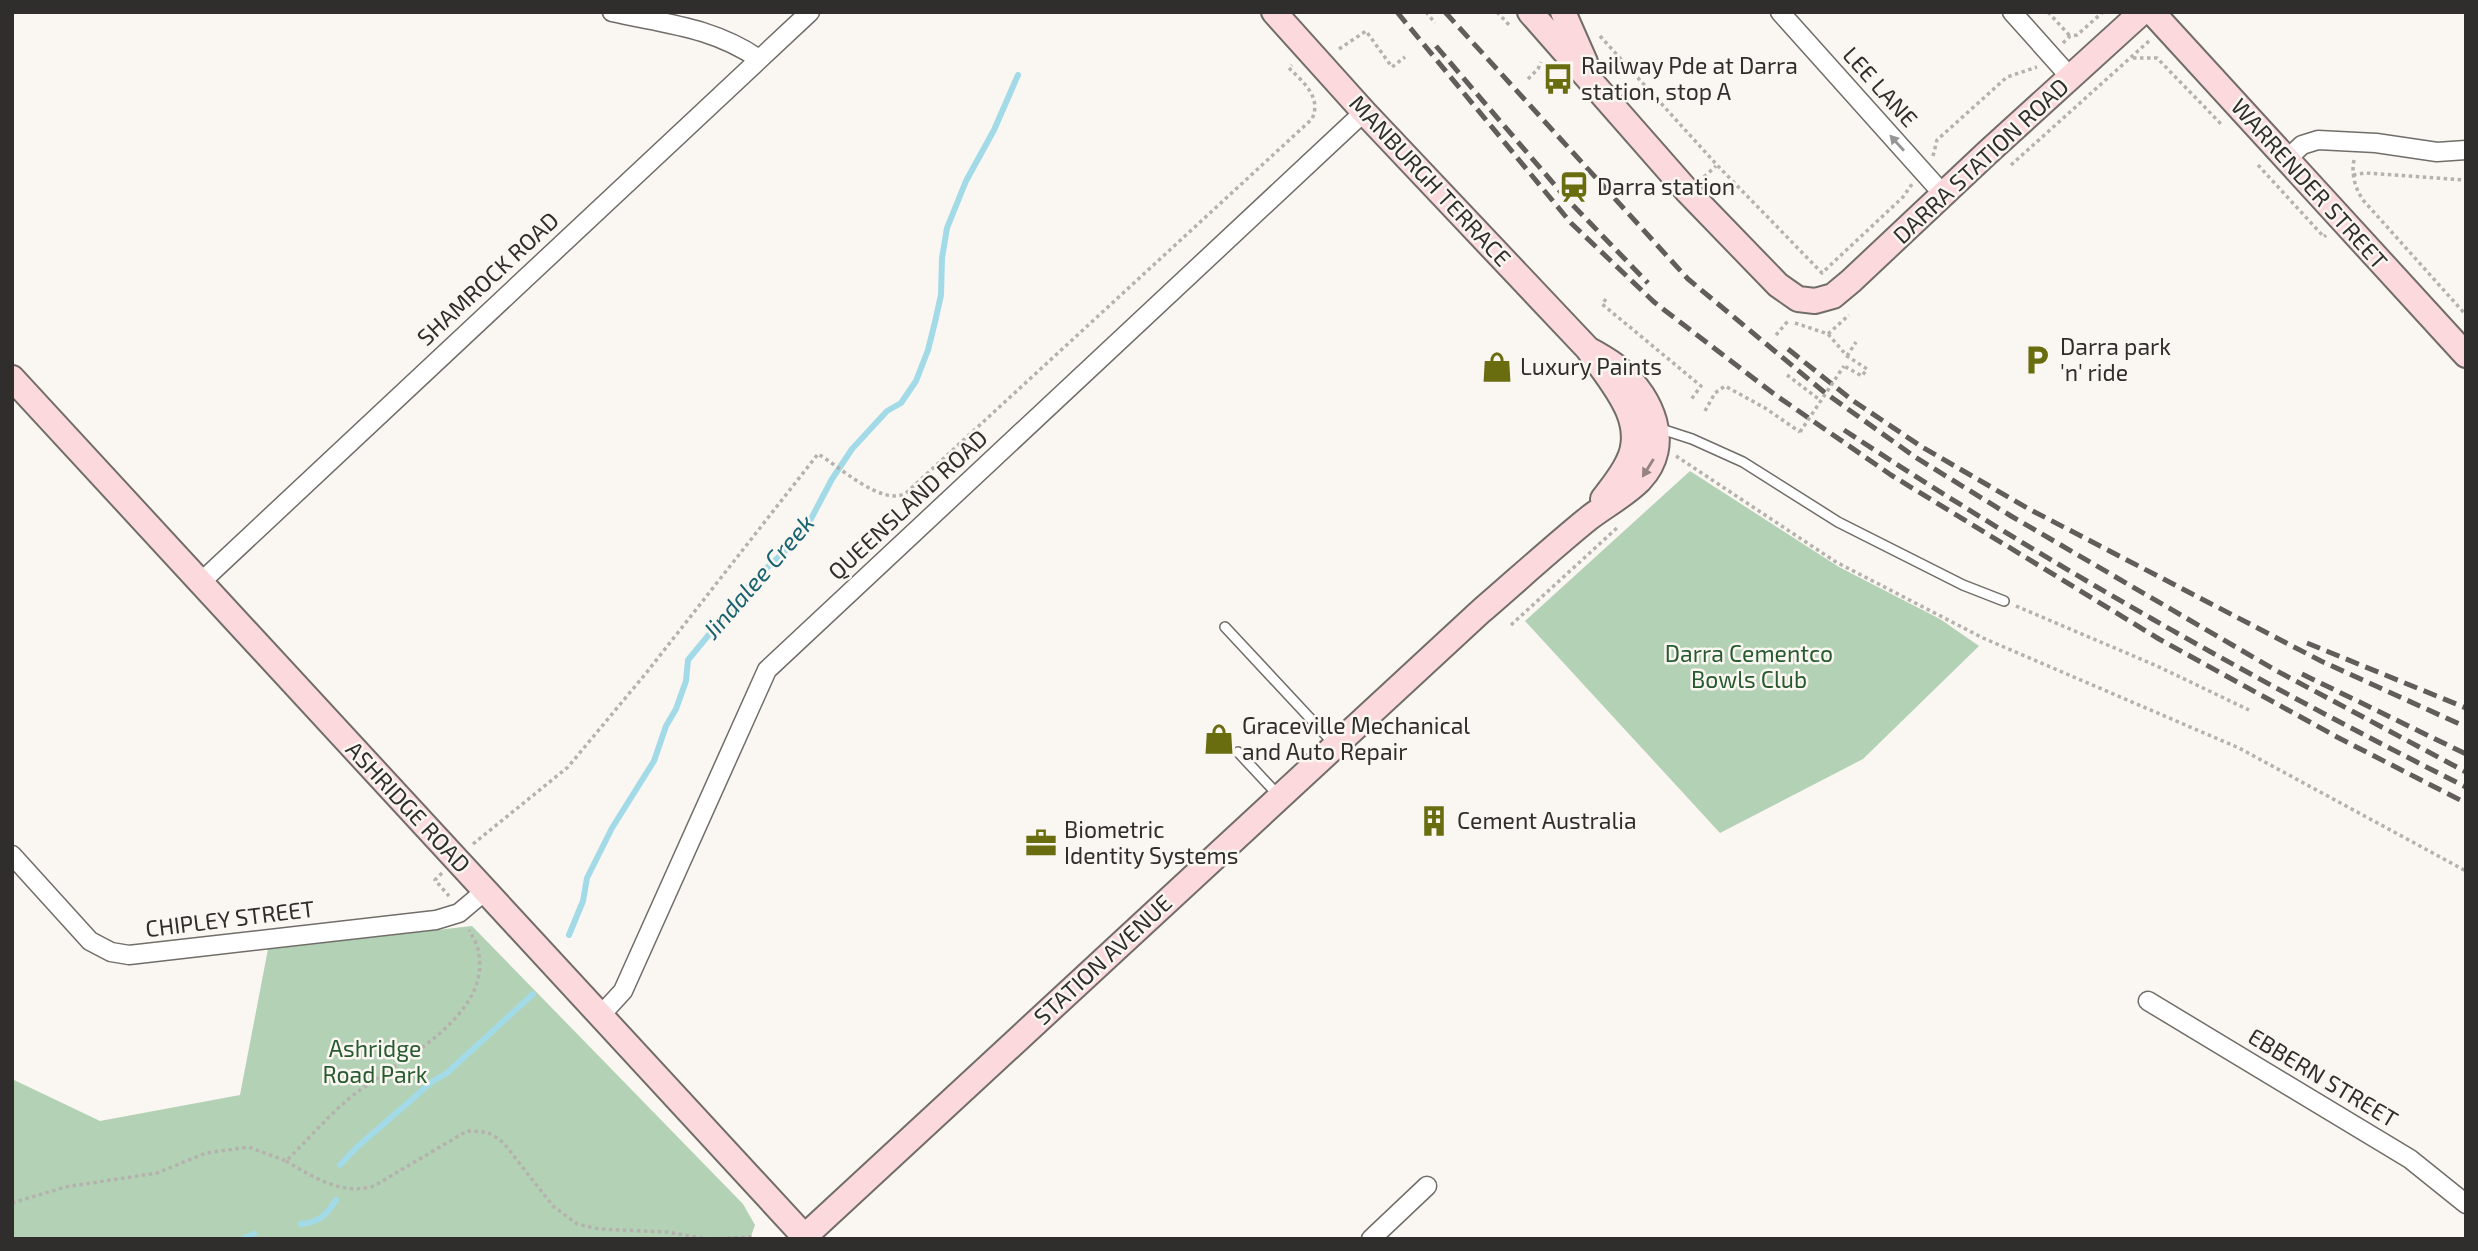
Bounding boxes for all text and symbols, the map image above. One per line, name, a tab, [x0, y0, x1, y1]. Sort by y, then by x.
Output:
street label: LEE LANE	[1838, 41, 1924, 132]
place label: Railway Pde at Darra station, stop A	[1581, 51, 1798, 105]
bus stop icon: Railway Pde at Darra station, stop A	[1541, 62, 1575, 96]
street label: DARRA STATION ROAD	[1887, 72, 2074, 249]
street label: MANBURGH TERRACE	[1344, 89, 1517, 272]
street label: WARRENDER STREET	[2226, 92, 2394, 275]
one-way arrow	[1890, 135, 1906, 152]
station icon: Darra station	[1557, 170, 1591, 204]
place label: Darra station	[1597, 172, 1735, 200]
street label: SHAMROCK ROAD	[411, 206, 564, 351]
place label: Darra park 'n' ride	[2060, 332, 2171, 386]
parking icon: Darra park 'n' ride	[2020, 343, 2054, 377]
shop icon: Luxury Paints	[1480, 350, 1514, 384]
place label: Luxury Paints	[1520, 352, 1662, 380]
street label: QUEENSLAND ROAD	[822, 423, 993, 585]
one-way arrow	[1641, 459, 1654, 478]
water label: Jindalee Creek	[696, 508, 820, 645]
park label: Darra Cementco Bowls Club	[1665, 639, 1833, 693]
place label: Graceville Mechanical and Auto Repair	[1242, 711, 1470, 765]
shop icon: Graceville Mechanical and Auto Repair	[1202, 722, 1236, 756]
street label: ASHRIDGE ROAD	[341, 735, 477, 878]
building icon: Cement Australia	[1417, 804, 1451, 838]
place label: Cement Australia	[1457, 806, 1637, 834]
place label: Biometric Identity Systems	[1064, 815, 1238, 869]
office icon: Biometric Identity Systems	[1024, 826, 1058, 860]
street label: STATION AVENUE	[1028, 888, 1177, 1030]
street label: CHIPLEY STREET	[144, 894, 316, 942]
street label: EBBERN STREET	[2244, 1022, 2403, 1133]
park label: Ashridge Road Park	[322, 1034, 428, 1088]

